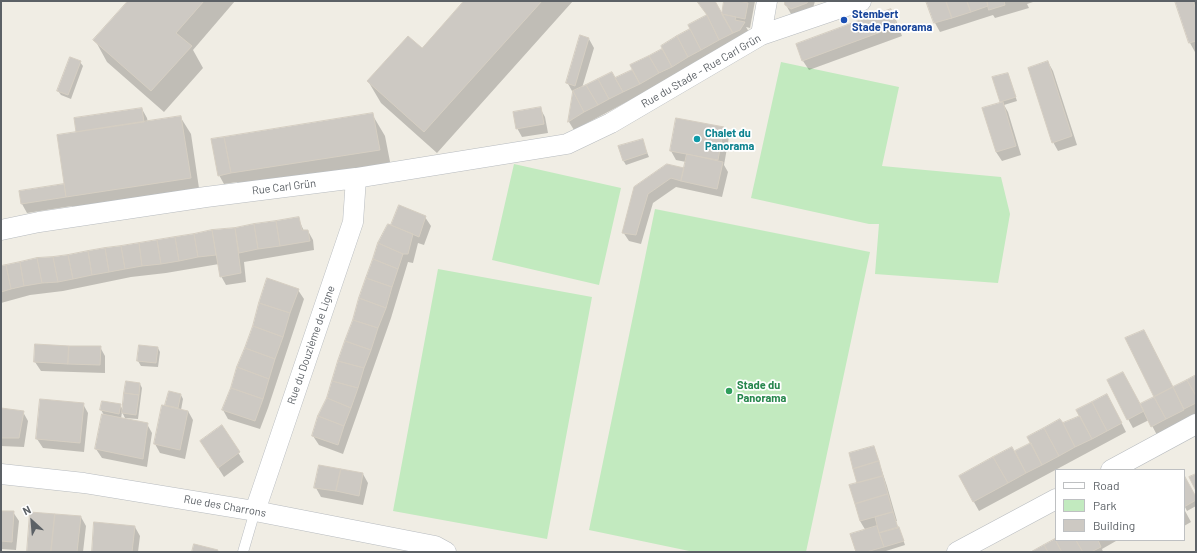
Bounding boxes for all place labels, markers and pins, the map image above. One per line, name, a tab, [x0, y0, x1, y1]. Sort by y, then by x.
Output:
place label: Stembert Stade Panorama	[852, 7, 932, 33]
marker: Stembert Stade Panorama	[839, 15, 849, 25]
place label: Chalet du Panorama	[705, 126, 754, 152]
marker: Chalet du Panorama	[692, 134, 702, 144]
place label: Stade du Panorama	[737, 378, 786, 404]
marker: Stade du Panorama	[724, 386, 734, 396]

